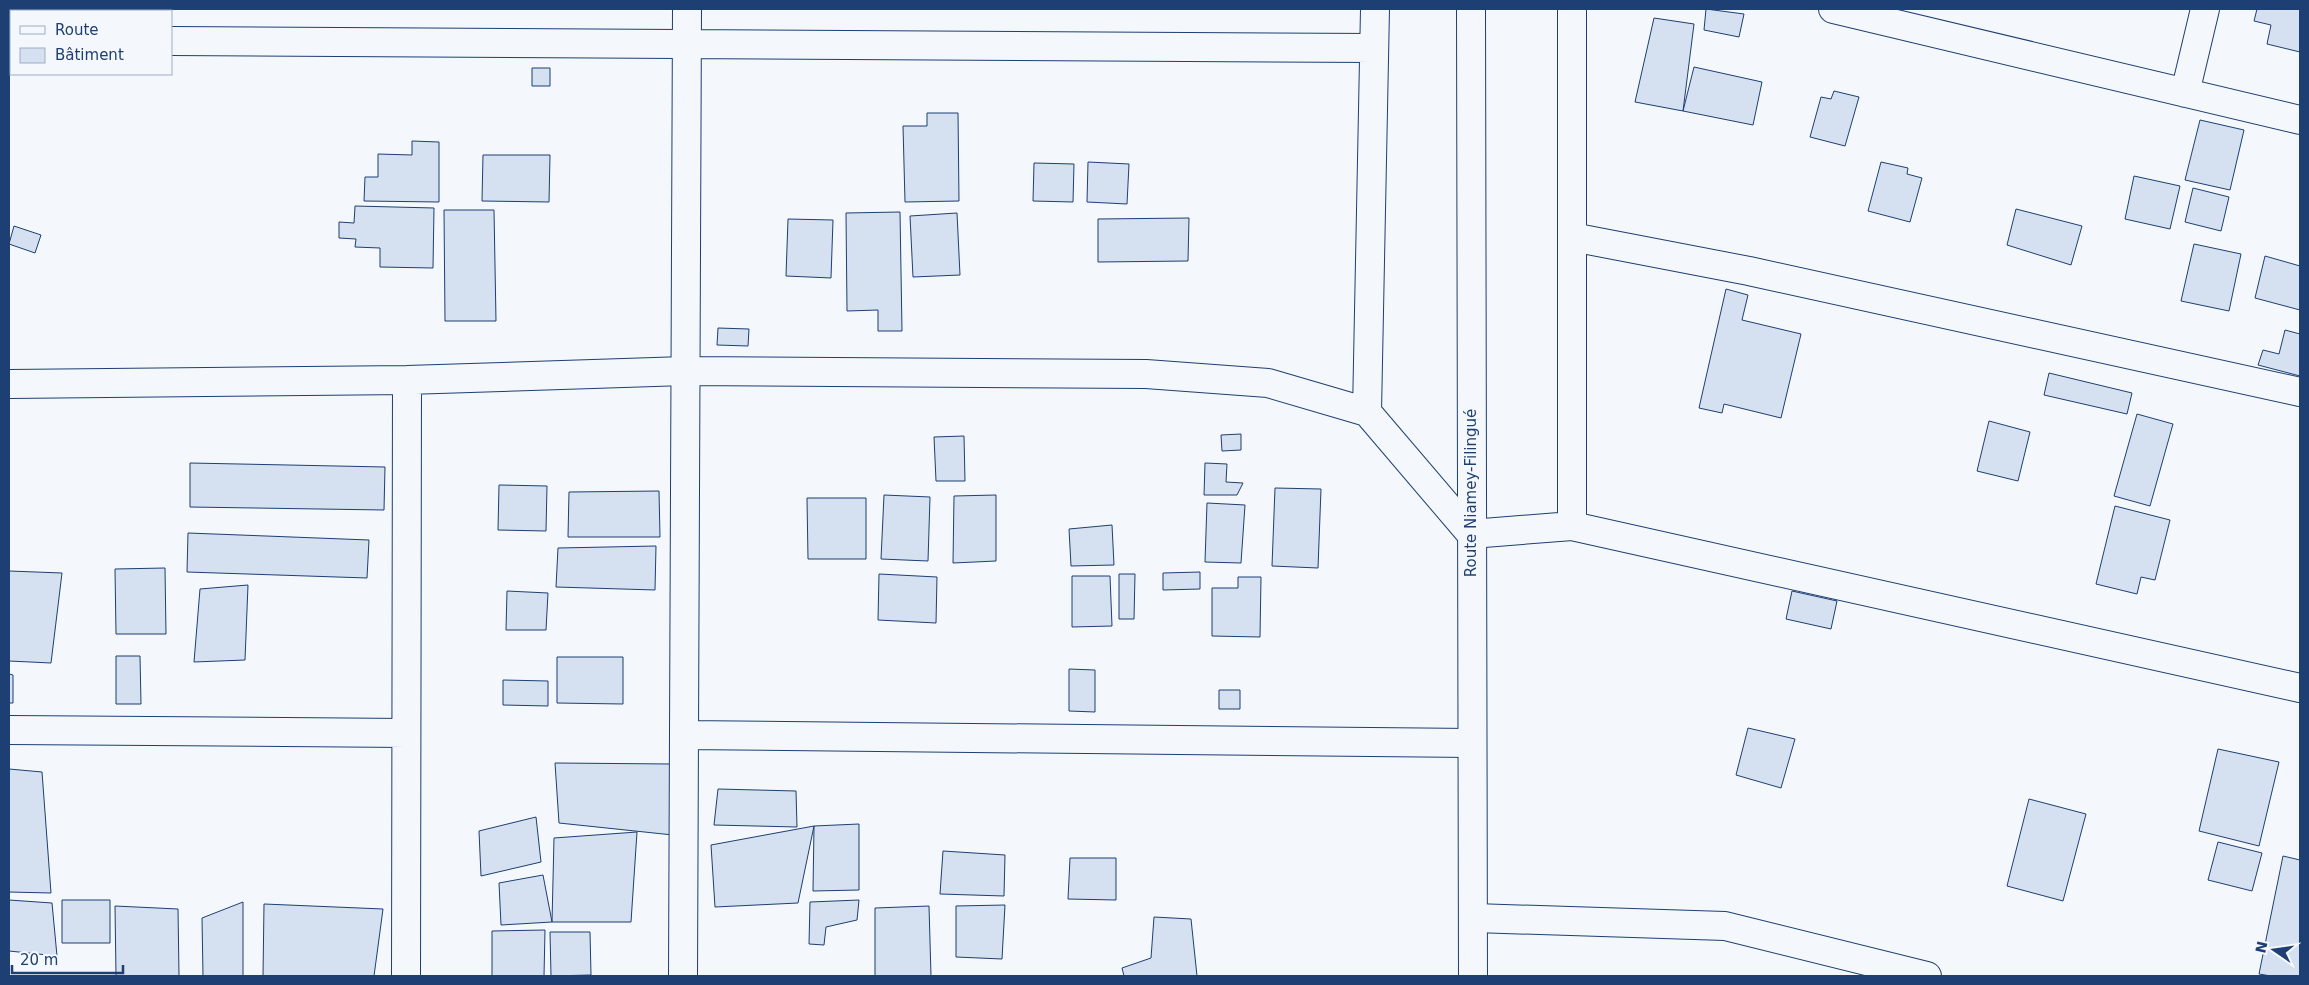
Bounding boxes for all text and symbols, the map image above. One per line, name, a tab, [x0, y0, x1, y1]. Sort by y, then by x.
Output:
legend	[10, 10, 172, 75]
text: Route	[55, 21, 99, 39]
text: Bâtiment	[55, 46, 124, 64]
street label: Route Niamey-Filingué	[1462, 409, 1480, 577]
north arrow	[2249, 925, 2299, 975]
text: N	[2252, 940, 2270, 955]
scale bar	[12, 942, 124, 974]
text: 20 m	[20, 951, 58, 969]

